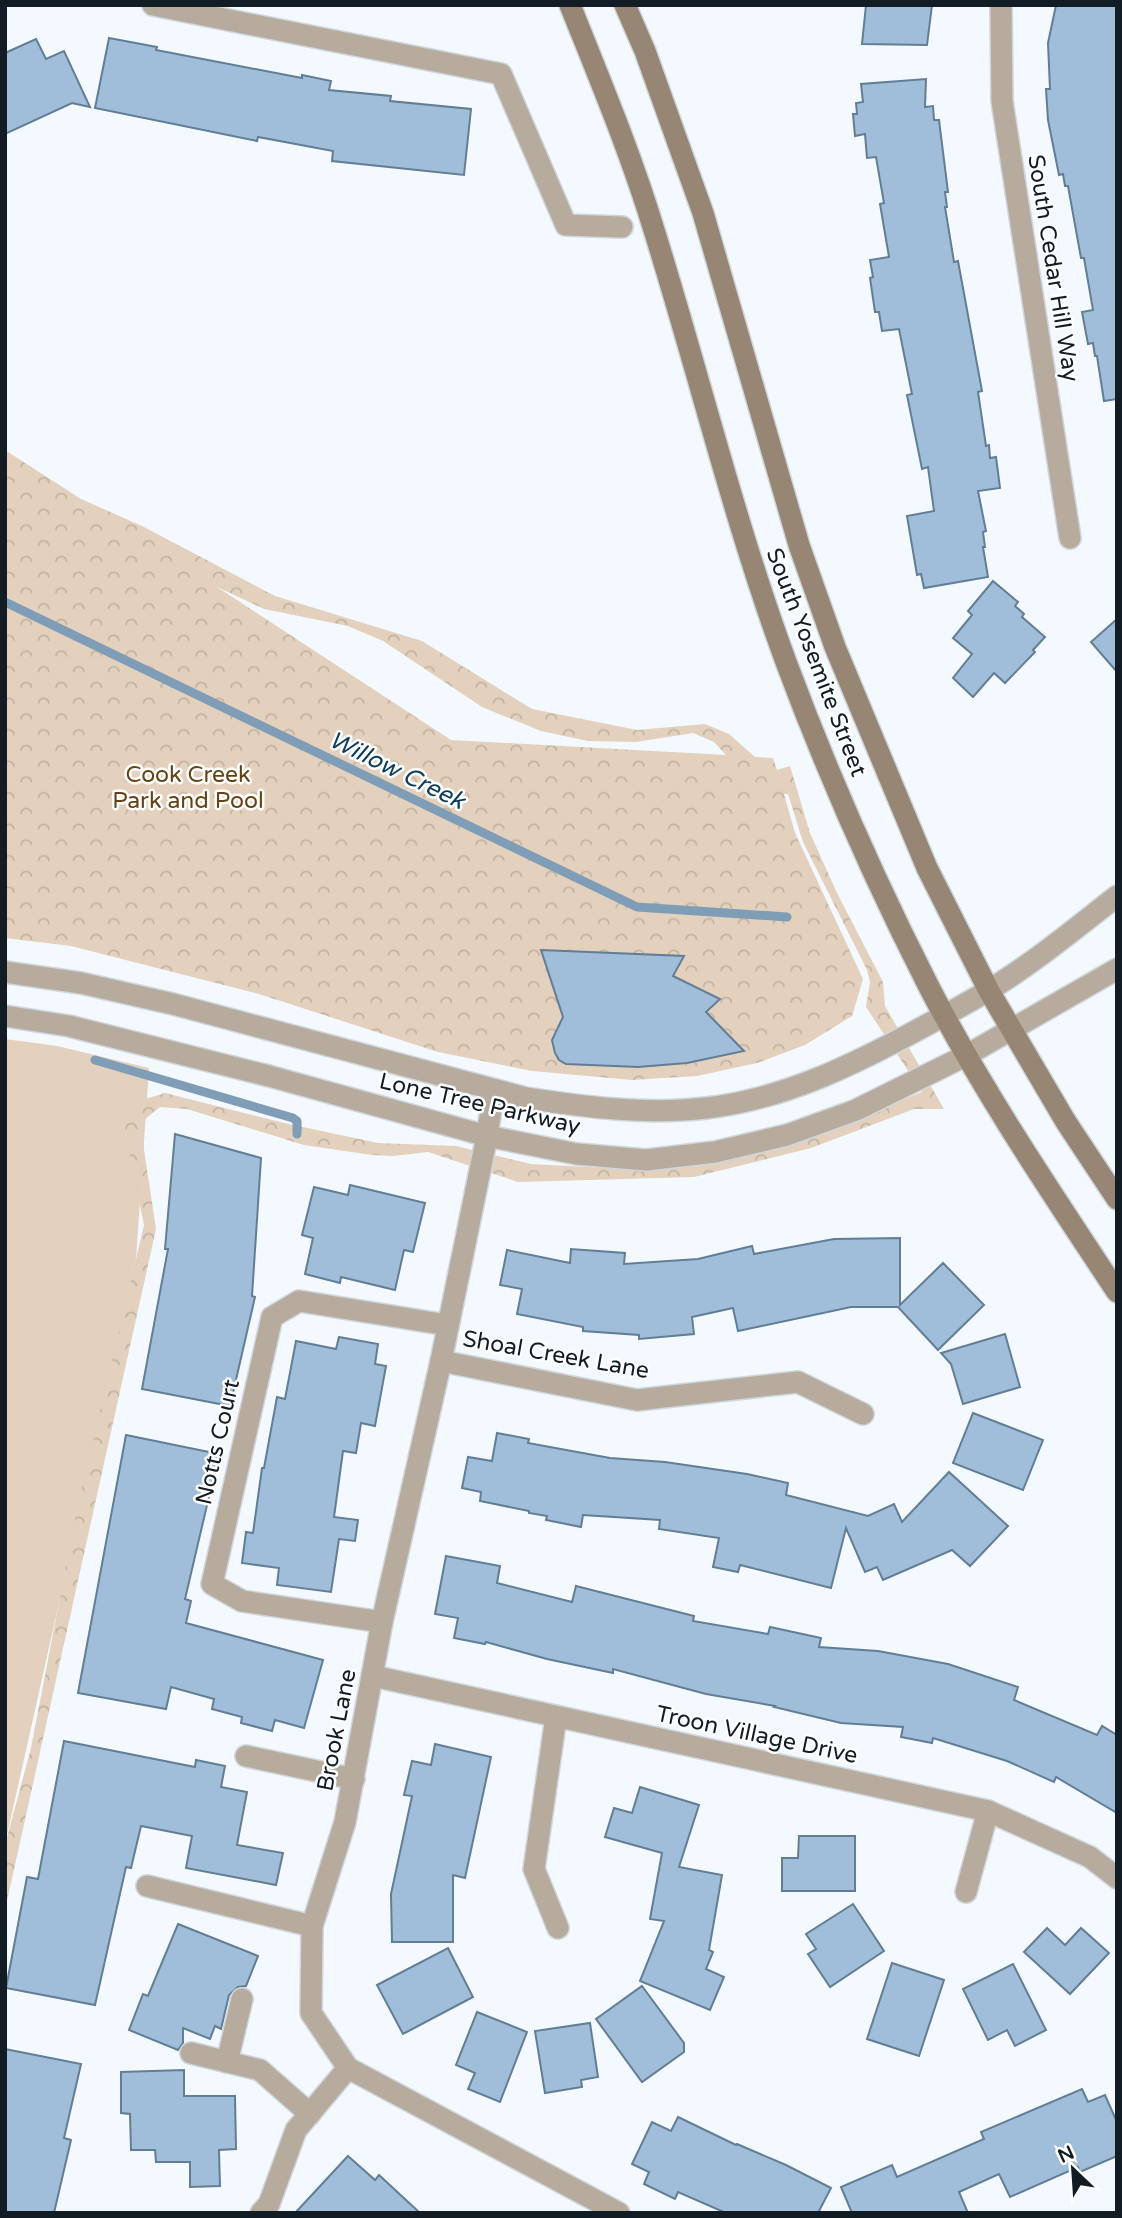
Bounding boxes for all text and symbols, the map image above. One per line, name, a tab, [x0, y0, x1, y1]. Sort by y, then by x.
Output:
street label: South Cedar Hill Way	[1021, 153, 1085, 384]
street label: South Yosemite Street	[760, 544, 873, 781]
water label: Willow Creek	[324, 725, 471, 817]
park label: Cook Creek Park and Pool	[112, 761, 264, 815]
street label: Lone Tree Parkway	[376, 1067, 583, 1141]
street label: Shoal Creek Lane	[461, 1325, 651, 1385]
street label: Notts Court	[190, 1377, 246, 1508]
street label: Brook Lane	[311, 1667, 363, 1794]
street label: Troon Village Drive	[654, 1700, 860, 1770]
north arrow	[1038, 2134, 1108, 2204]
text: N	[1055, 2141, 1078, 2168]

